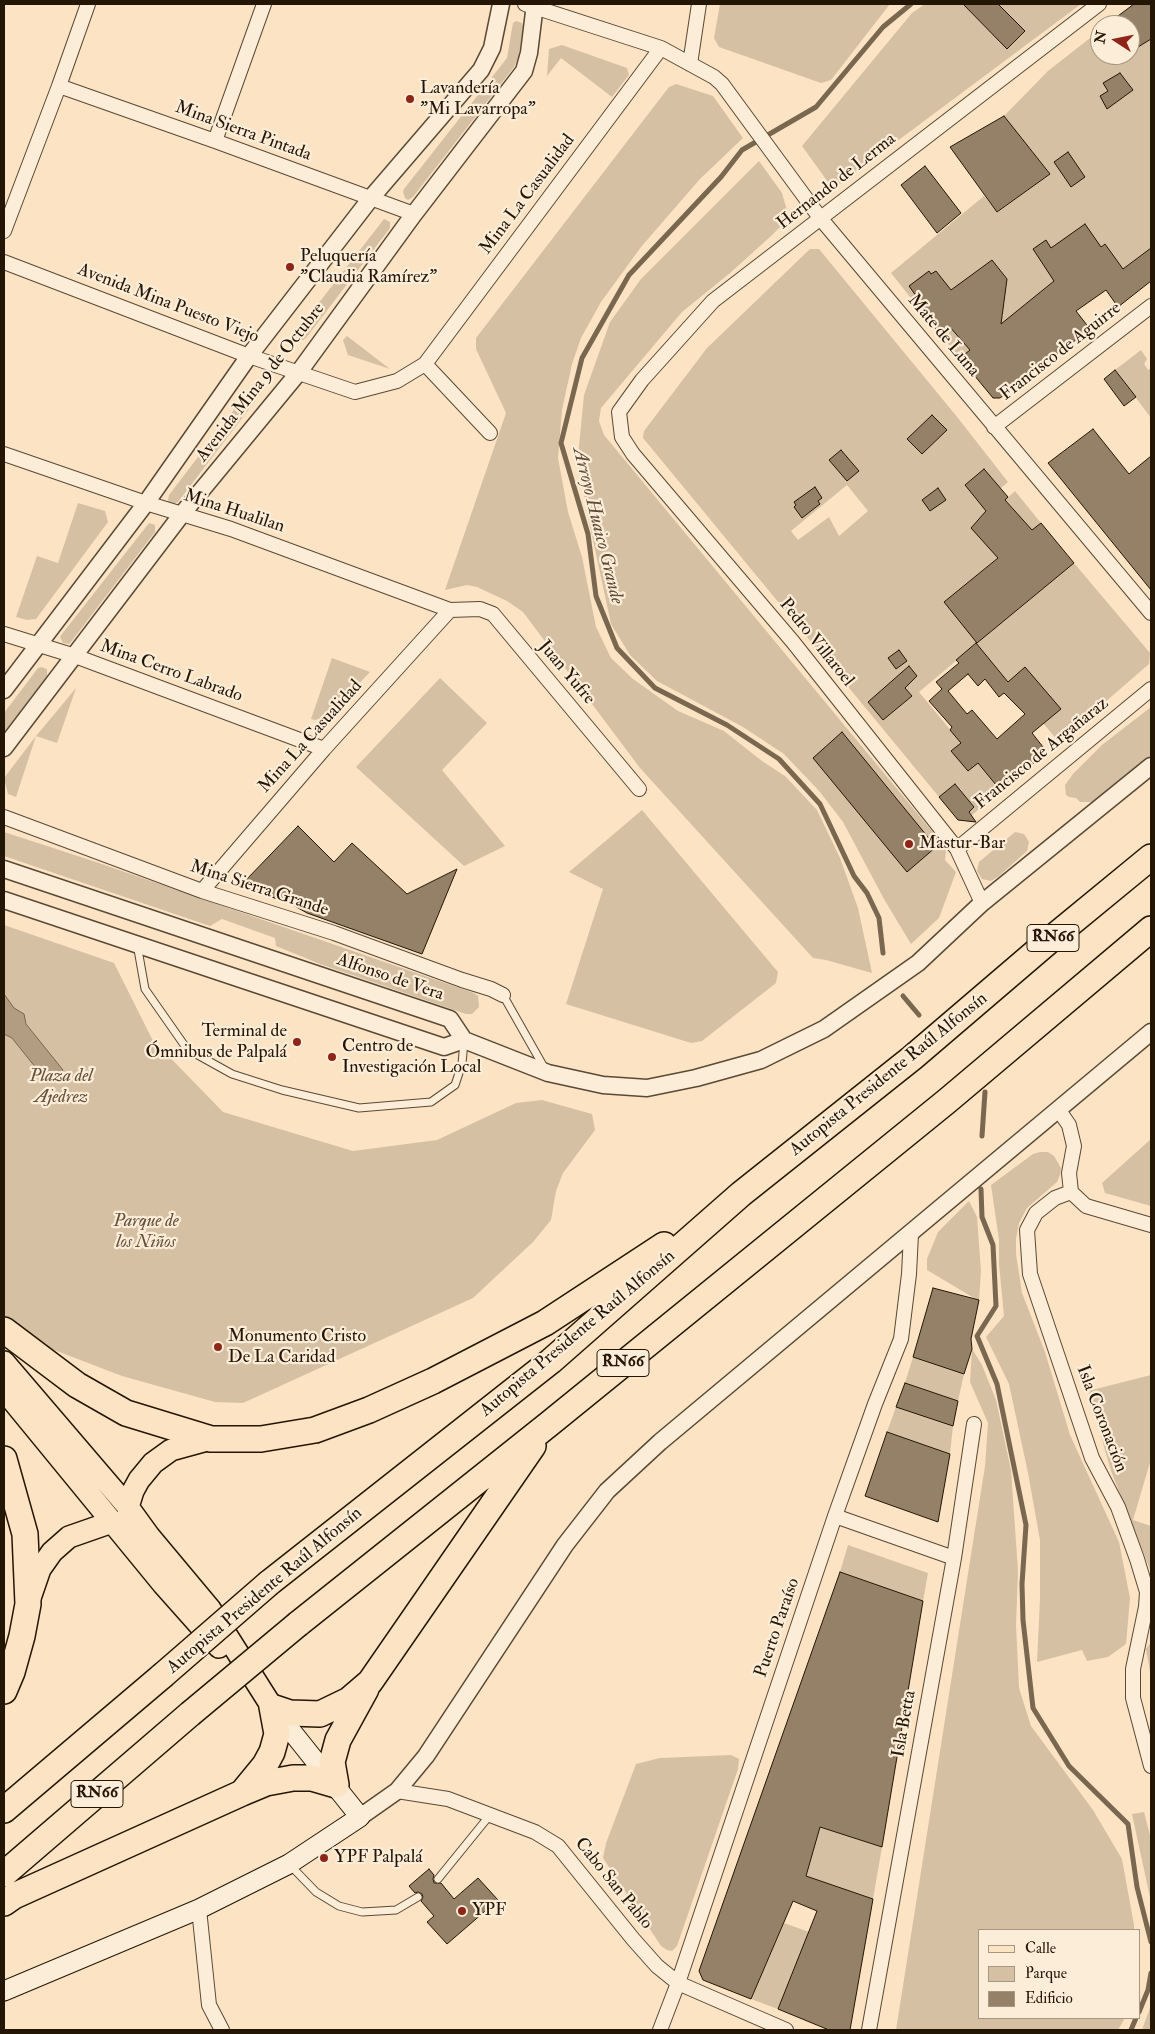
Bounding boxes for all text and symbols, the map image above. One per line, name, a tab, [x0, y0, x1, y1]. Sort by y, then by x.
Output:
north arrow	[1090, 15, 1140, 65]
text: N	[1091, 29, 1110, 45]
place label: Lavandería "Mi Lavarropa"	[420, 78, 536, 120]
marker: Lavandería "Mi Lavarropa"	[404, 93, 416, 105]
street label: Mina Sierra Pintada	[172, 97, 314, 167]
street label: Hernando de Lerma	[773, 129, 901, 235]
street label: Mina La Casualidad	[476, 131, 580, 259]
place label: Peluquería "Claudia Ramírez"	[300, 246, 437, 288]
street label: Avenida Mina Puesto Viejo	[74, 259, 262, 349]
marker: Peluquería "Claudia Ramírez"	[284, 261, 296, 273]
street label: Mate de Luna	[902, 290, 984, 382]
street label: Francisco de Aguirre	[996, 298, 1126, 406]
street label: Avenida Mina 9 de Octubre	[192, 299, 330, 467]
water label: Arroyo Huaico Grande	[567, 445, 627, 607]
street label: Mina Hualilan	[181, 486, 287, 538]
street label: Pedro Villaroel	[774, 595, 858, 691]
street label: Mina Cerro Labrado	[97, 636, 245, 708]
street label: Juan Yufre	[533, 637, 599, 709]
street label: Mina La Casualidad	[255, 676, 367, 798]
street label: Francisco de Argañaraz	[971, 693, 1113, 815]
place label: Mastur-Bar	[919, 833, 1005, 855]
marker: Mastur-Bar	[903, 838, 915, 850]
street label: Mina Sierra Grande	[187, 856, 331, 922]
road number: RN66	[1027, 924, 1079, 951]
street label: Alfonso de Vera	[334, 950, 446, 1006]
street label: Autopista Presidente Raúl Alfonsín	[786, 989, 992, 1161]
place label: Terminal de Ómnibus de Palpalá	[146, 1021, 287, 1064]
marker: Terminal de Ómnibus de Palpalá	[291, 1036, 303, 1048]
place label: Centro de Investigación Local	[342, 1036, 481, 1078]
marker: Centro de Investigación Local	[326, 1051, 338, 1063]
park label: Plaza del Ajedrez	[29, 1066, 93, 1108]
park label: Parque de los Niños	[113, 1211, 179, 1254]
street label: Autopista Presidente Raúl Alfonsín	[476, 1246, 680, 1422]
place label: Monumento Cristo De La Caridad	[228, 1326, 366, 1368]
marker: Monumento Cristo De La Caridad	[212, 1341, 224, 1353]
road number: RN66	[597, 1350, 649, 1376]
street label: Isla Coronación	[1071, 1362, 1131, 1476]
street label: Autopista Presidente Raúl Alfonsín	[163, 1503, 367, 1679]
street label: Puerto Paraíso	[751, 1576, 805, 1680]
street label: Isla Betta	[888, 1689, 922, 1759]
road number: RN66	[71, 1780, 123, 1808]
street label: Cabo San Pablo	[569, 1834, 657, 1934]
place label: YPF Palpalá	[334, 1847, 423, 1869]
marker: YPF Palpalá	[318, 1852, 330, 1864]
place label: YPF	[472, 1900, 506, 1922]
marker: YPF	[456, 1905, 468, 1917]
legend	[978, 1929, 1140, 2019]
text: Calle	[1025, 1939, 1056, 1958]
text: Parque	[1025, 1964, 1067, 1983]
text: Edificio	[1025, 1989, 1073, 2008]

